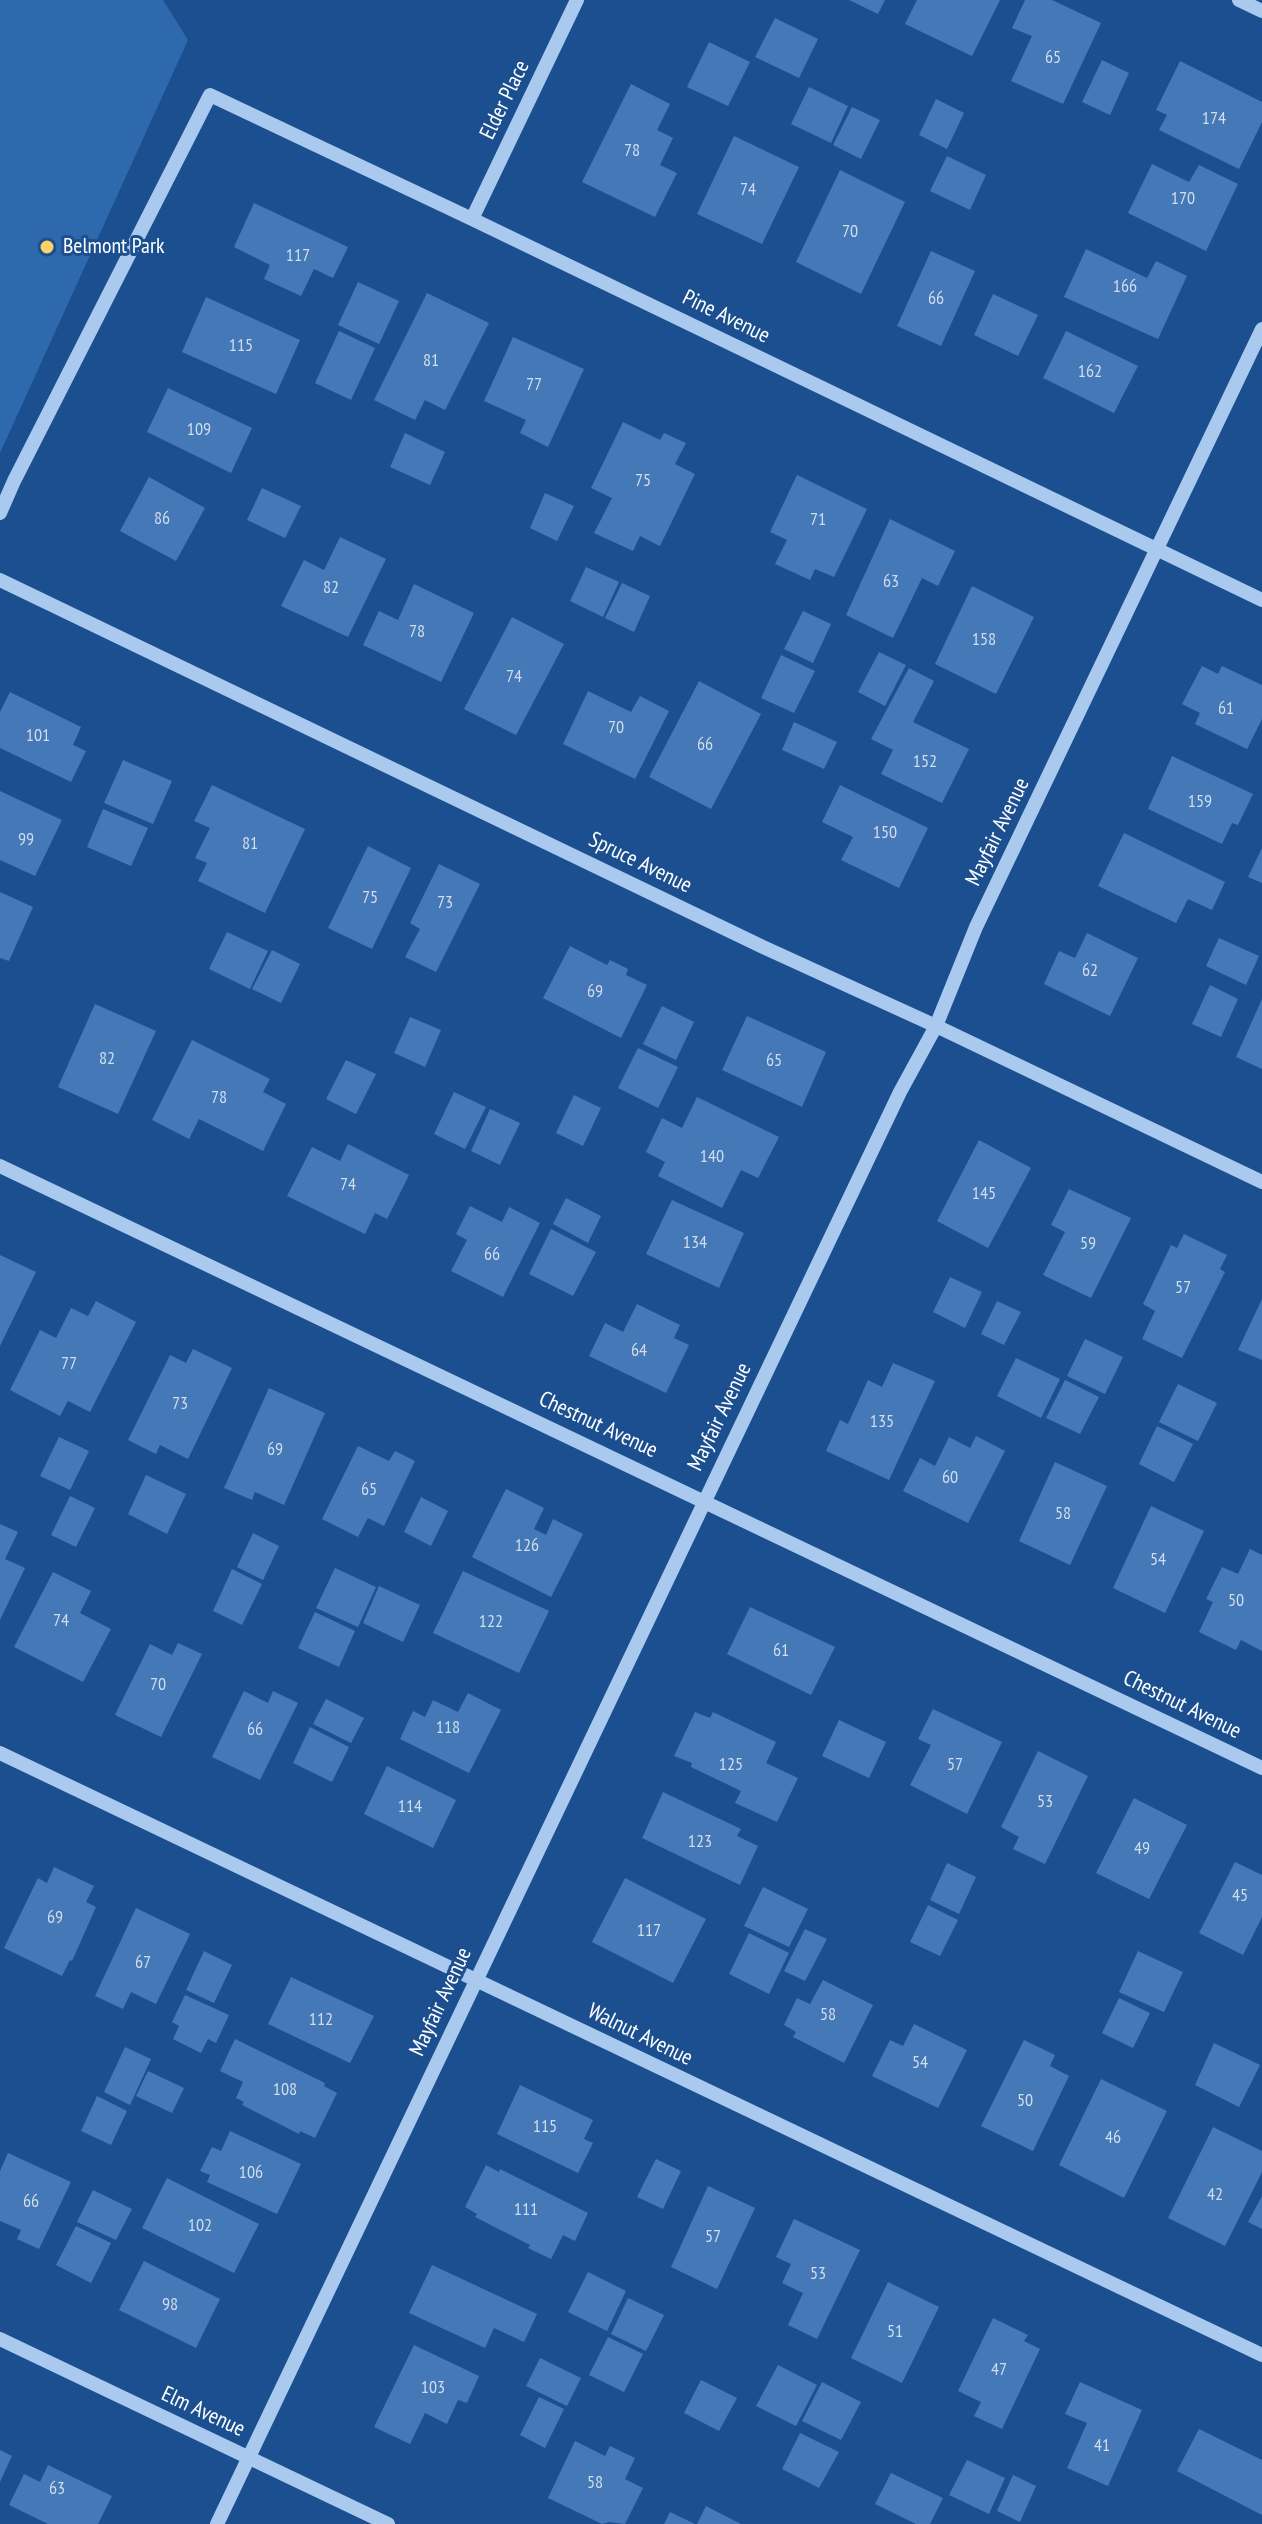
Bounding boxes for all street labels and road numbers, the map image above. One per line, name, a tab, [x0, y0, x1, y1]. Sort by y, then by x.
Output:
street label: Elder Place	[475, 56, 535, 144]
street label: Pine Avenue	[678, 285, 774, 349]
street label: Mayfair Avenue	[961, 774, 1035, 890]
street label: Spruce Avenue	[584, 827, 696, 899]
street label: Mayfair Avenue	[683, 1359, 757, 1475]
street label: Chestnut Avenue	[534, 1386, 662, 1464]
street label: Chestnut Avenue	[1119, 1665, 1245, 1745]
street label: Mayfair Avenue	[404, 1944, 478, 2060]
street label: Walnut Avenue	[583, 1998, 697, 2072]
street label: Elm Avenue	[157, 2381, 249, 2443]

